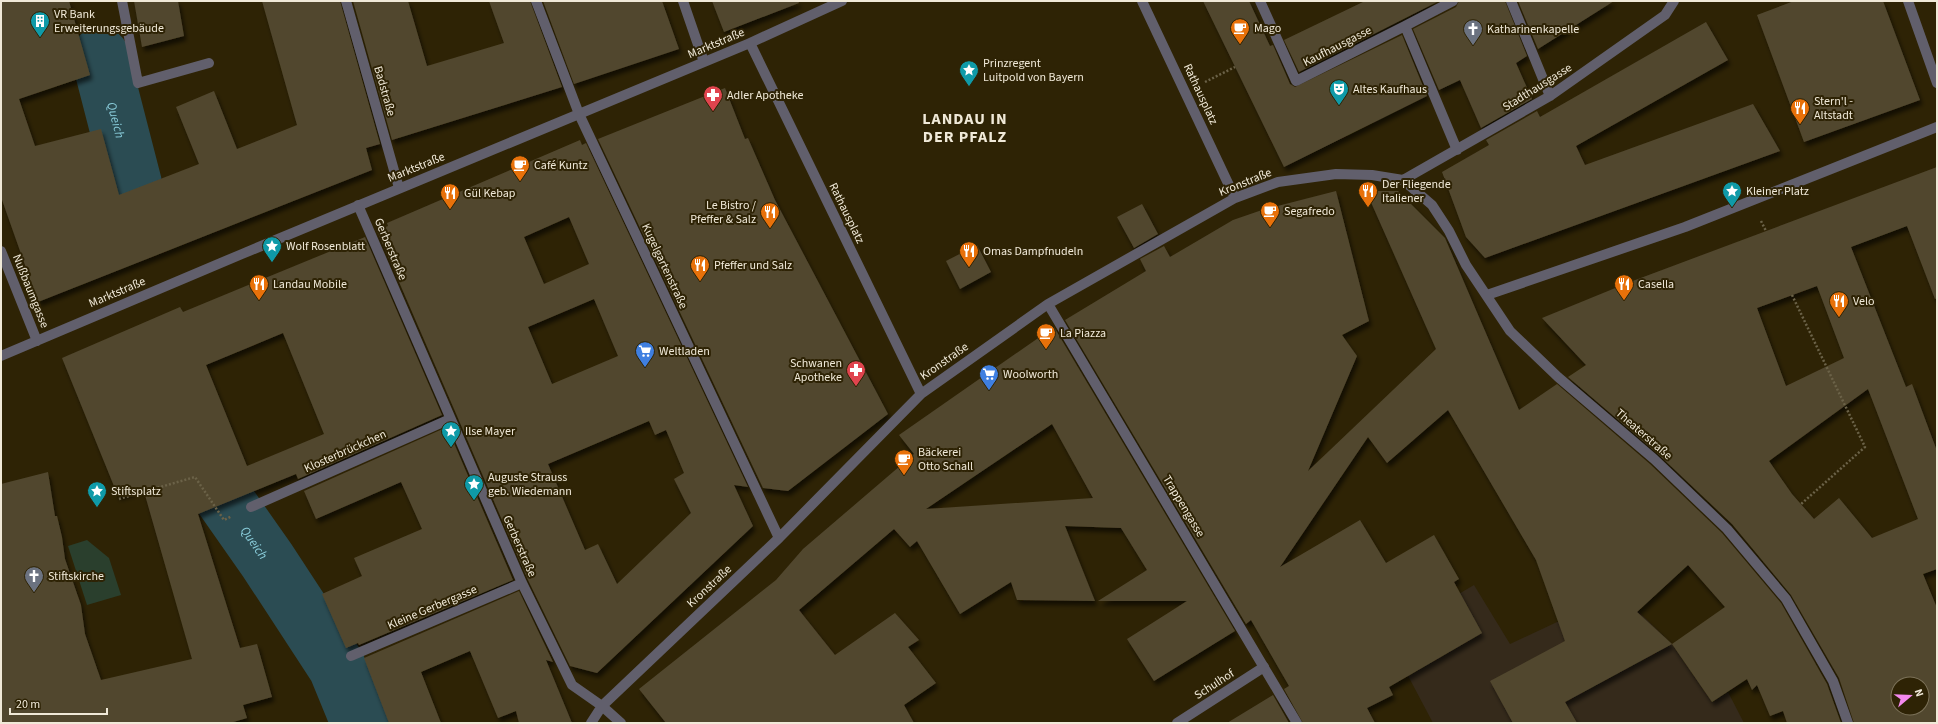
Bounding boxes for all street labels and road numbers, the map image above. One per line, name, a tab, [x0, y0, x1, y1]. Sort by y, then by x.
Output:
street label: Kaufhausgasse	[1300, 22, 1375, 71]
street label: Marktstraße	[685, 24, 747, 63]
street label: Stadthausgasse	[1499, 59, 1575, 115]
street label: Rathausplatz	[1179, 61, 1222, 128]
street label: Badstraße	[369, 64, 400, 118]
street label: Marktstraße	[385, 148, 447, 187]
street label: Kronstraße	[1216, 164, 1274, 201]
street label: Rathausplatz	[825, 180, 869, 246]
street label: Gerberstraße	[370, 216, 411, 283]
street label: Kugelgartenstraße	[637, 221, 692, 312]
street label: Nußbaumgasse	[8, 252, 53, 331]
street label: Marktstraße	[86, 273, 148, 312]
street label: Kronstraße	[917, 338, 972, 384]
street label: Theaterstraße	[1612, 405, 1676, 464]
street label: Klosterbrückchen	[301, 426, 389, 477]
street label: Trappengasse	[1158, 472, 1209, 540]
street label: Gerberstraße	[498, 513, 541, 580]
street label: Kronstraße	[683, 561, 736, 612]
street label: Kleine Gerbergasse	[385, 581, 480, 634]
street label: Schulhof	[1191, 665, 1238, 704]

